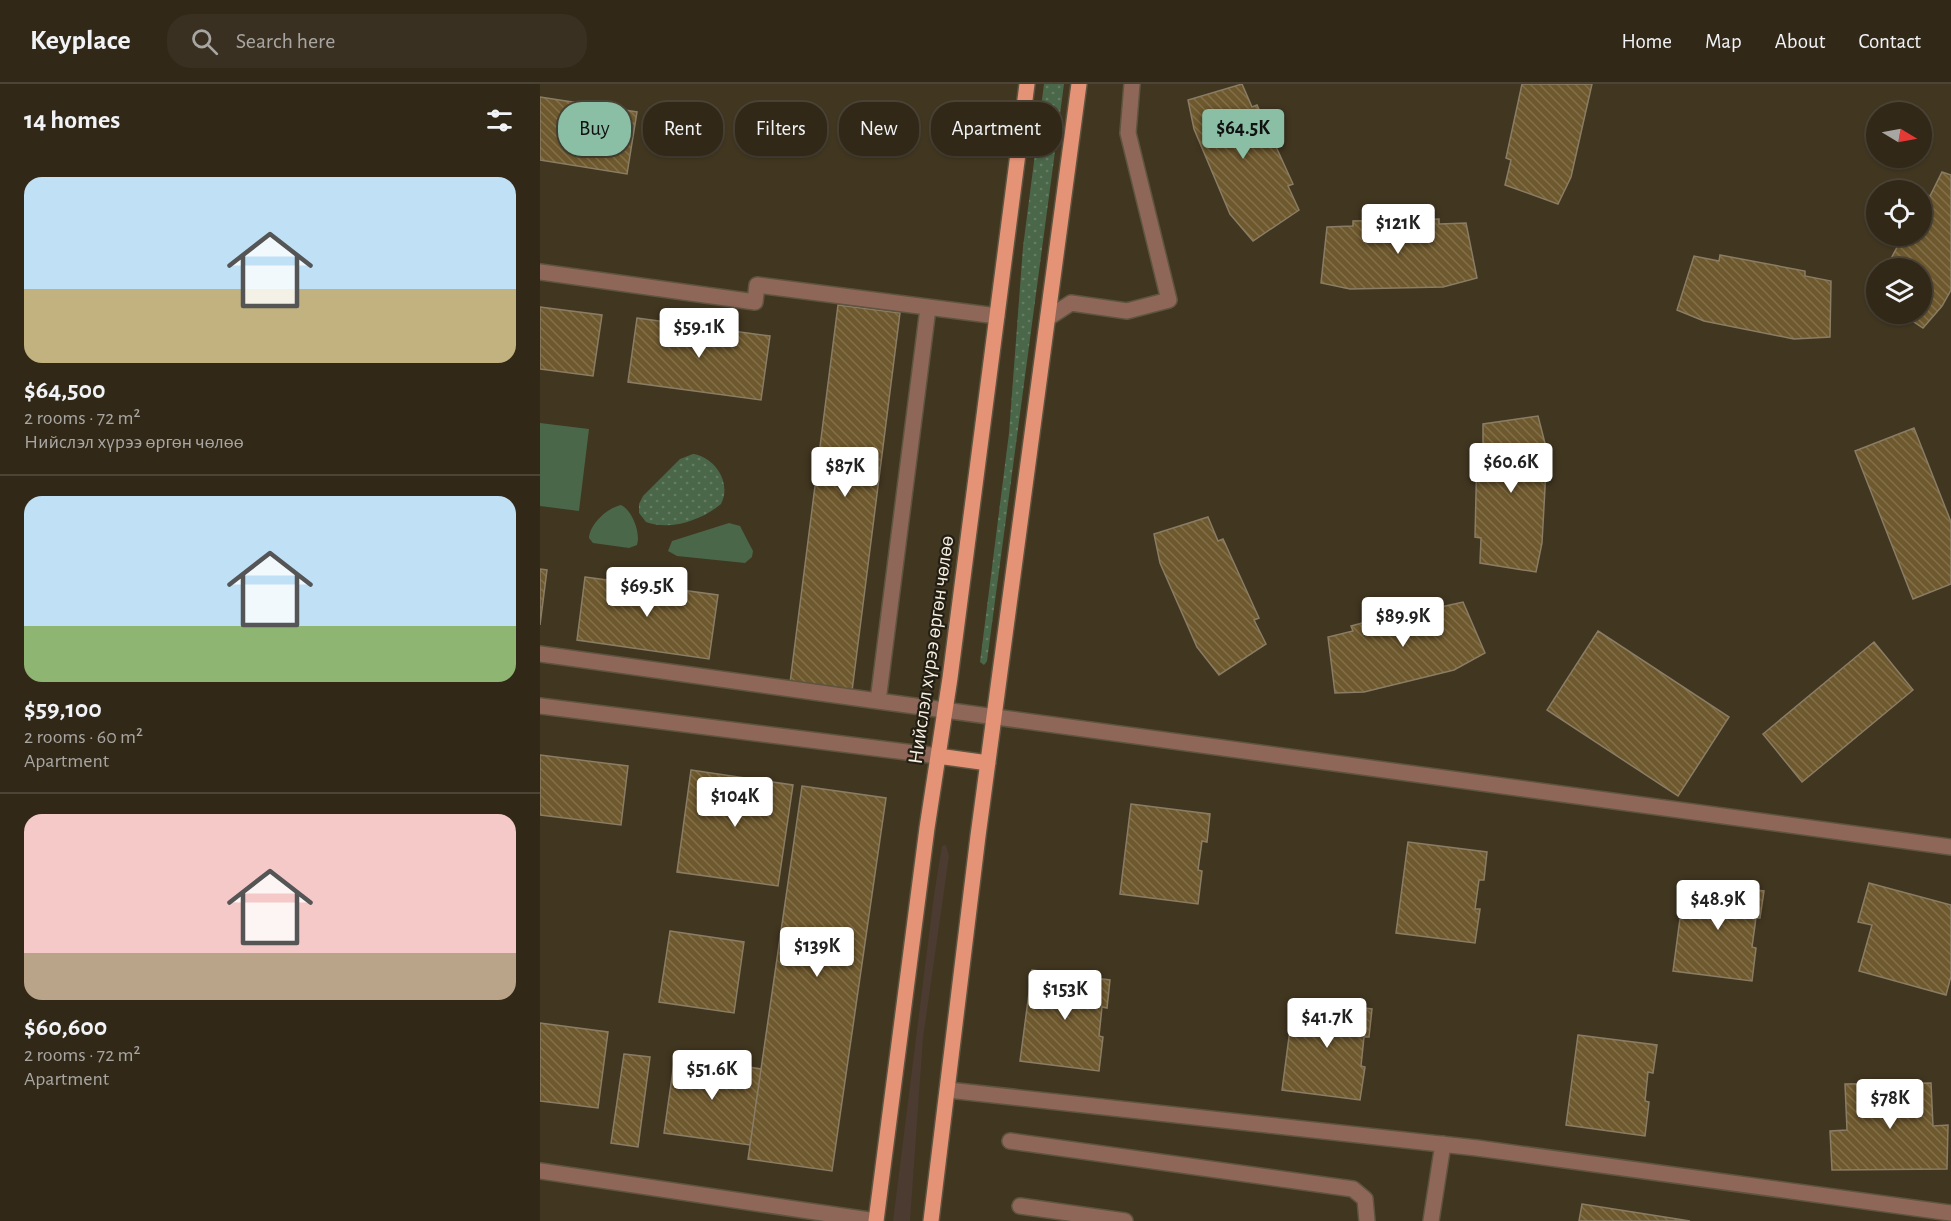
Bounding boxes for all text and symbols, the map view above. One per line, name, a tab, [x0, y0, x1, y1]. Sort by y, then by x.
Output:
search box	[167, 14, 587, 68]
icon: search	[188, 25, 221, 58]
text: Keyplace	[30, 27, 131, 55]
text: Search here	[236, 30, 335, 52]
text: Home	[1621, 31, 1672, 52]
text: Map	[1705, 31, 1742, 52]
text: About	[1775, 31, 1825, 52]
text: Contact	[1858, 31, 1921, 52]
chip: Buy	[558, 102, 631, 156]
chip: Rent	[643, 102, 723, 156]
chip: Filters	[735, 102, 827, 156]
chip: New	[839, 102, 919, 156]
chip: Apartment	[931, 102, 1062, 156]
north arrow	[1866, 102, 1932, 168]
map controls	[1866, 102, 1932, 324]
icon: filters	[483, 104, 516, 137]
text: 14 homes	[24, 107, 120, 133]
pin: $64.5K	[1194, 109, 1292, 160]
text: $64.5K	[1216, 118, 1270, 138]
button: locate	[1866, 180, 1932, 246]
pin: $121K	[1356, 204, 1440, 255]
text: $121K	[1376, 213, 1420, 233]
icon: home	[216, 216, 324, 324]
button: layers	[1866, 258, 1932, 324]
pin: $59.1K	[650, 308, 748, 359]
text: $59.1K	[674, 317, 724, 337]
text: $64,500	[24, 377, 106, 403]
text: 2 rooms · 72 m²	[24, 408, 141, 428]
text: Нийслэл хүрээ өргөн чөлөө	[24, 432, 244, 452]
pin: $60.6K	[1462, 443, 1560, 494]
pin: $87K	[809, 447, 881, 498]
text: $60.6K	[1484, 452, 1539, 472]
text: $87K	[825, 456, 865, 476]
street label: Нийслэл хүрээ өргөн чөлөө	[905, 534, 957, 766]
icon: home	[216, 535, 324, 643]
pin: $69.5K	[598, 567, 696, 618]
text: $69.5K	[620, 576, 674, 596]
pin: $89.9K	[1354, 597, 1452, 648]
text: $89.9K	[1376, 606, 1430, 626]
text: $59,100	[24, 696, 102, 722]
text: 2 rooms · 60 m²	[24, 727, 143, 747]
text: Apartment	[24, 751, 109, 771]
pin: $104K	[693, 777, 777, 828]
text: $104K	[711, 786, 759, 806]
icon: home	[216, 853, 324, 961]
pin: $48.9K	[1669, 880, 1767, 931]
text: $48.9K	[1691, 889, 1745, 909]
pin: $139K	[775, 927, 859, 978]
text: $139K	[794, 936, 840, 956]
pin: $153K	[1023, 970, 1107, 1021]
text: $153K	[1042, 979, 1088, 999]
pin: $41.7K	[1278, 998, 1376, 1049]
text: $41.7K	[1301, 1007, 1353, 1027]
text: $60,600	[24, 1014, 107, 1040]
text: 2 rooms · 72 m²	[24, 1045, 141, 1065]
pin: $51.6K	[663, 1050, 761, 1101]
text: $51.6K	[687, 1059, 737, 1079]
text: Apartment	[24, 1069, 109, 1089]
pin: $78K	[1854, 1079, 1926, 1130]
text: $78K	[1870, 1088, 1910, 1108]

